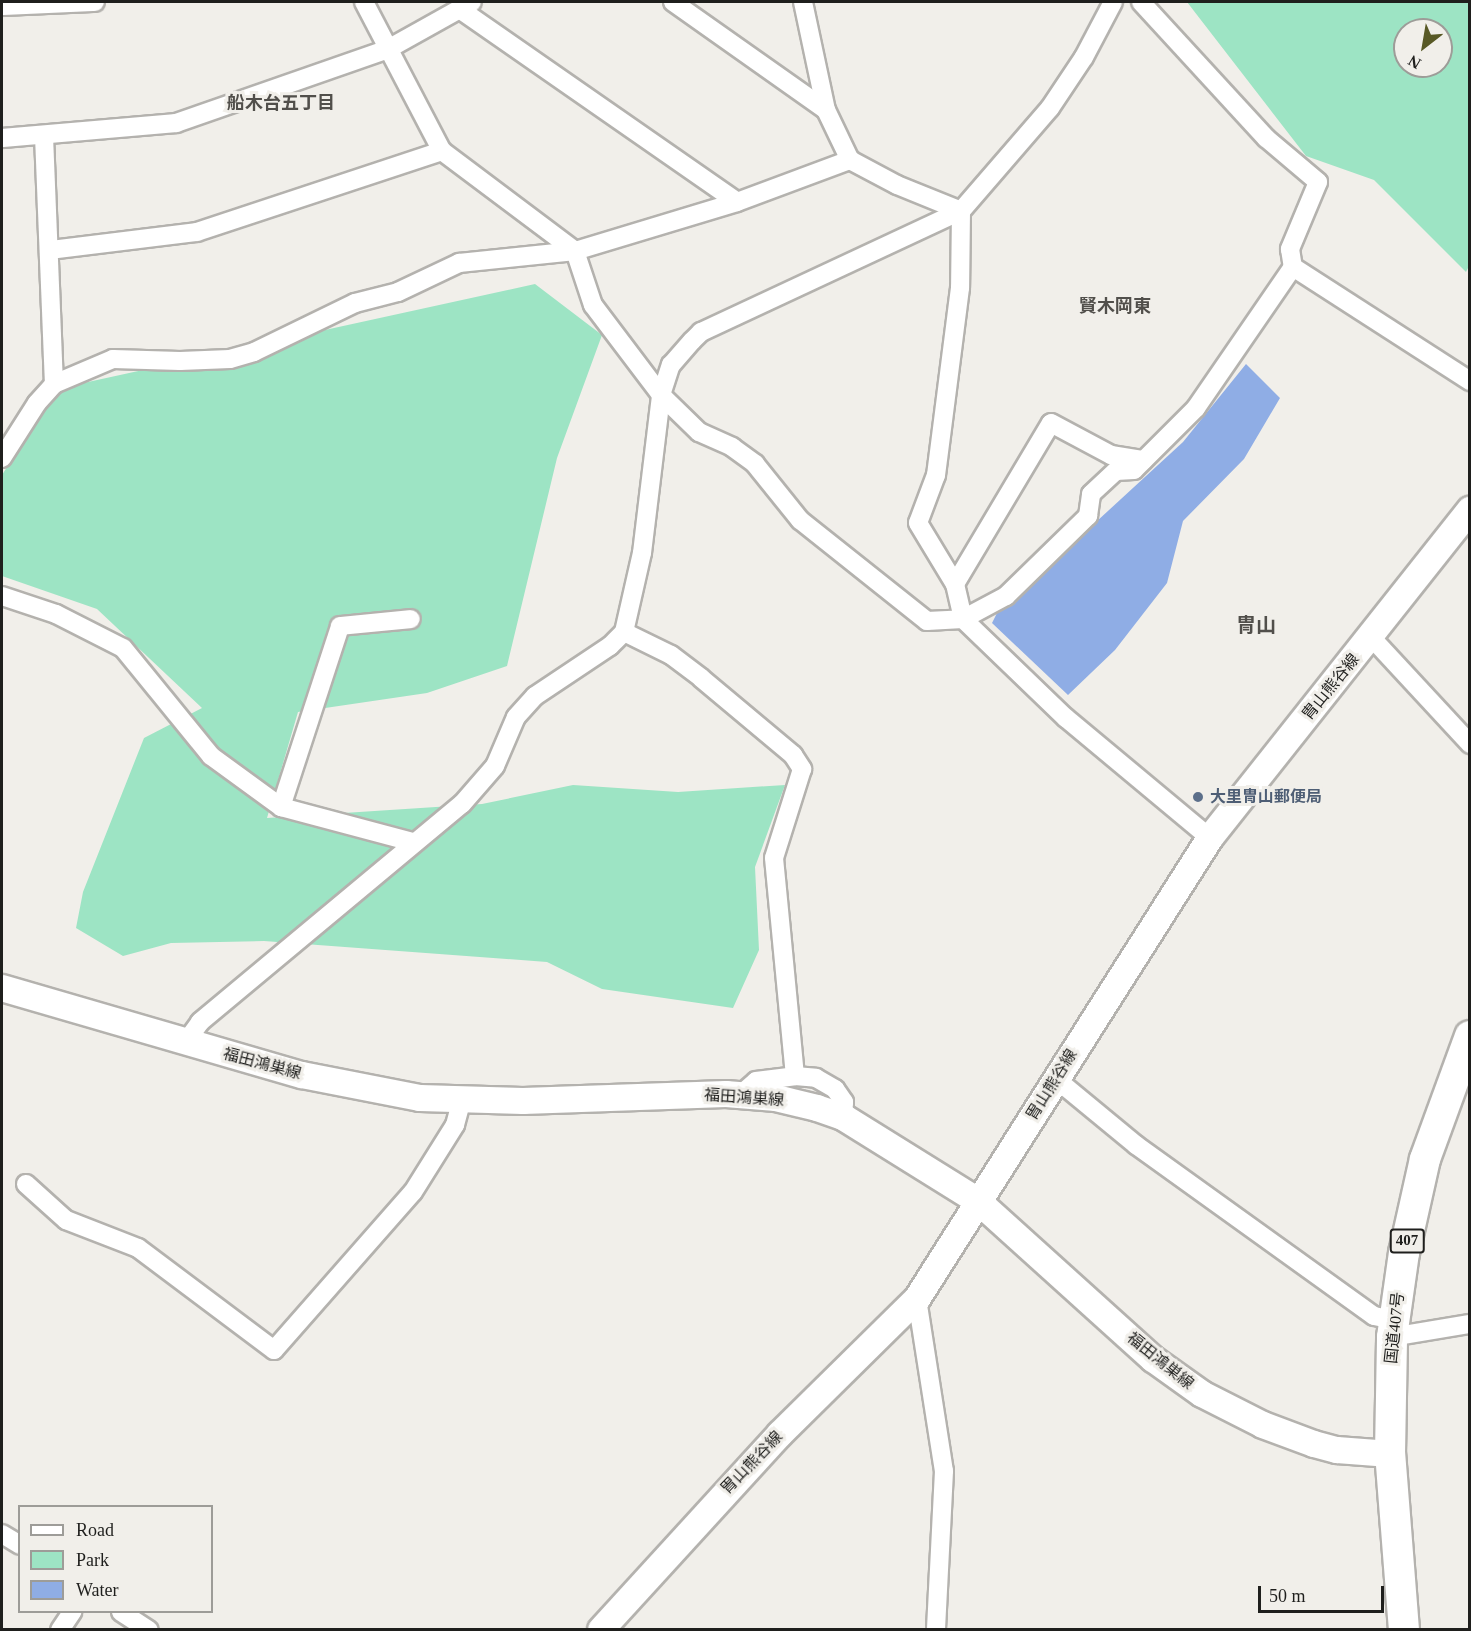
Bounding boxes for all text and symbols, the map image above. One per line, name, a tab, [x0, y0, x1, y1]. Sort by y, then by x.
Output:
north arrow	[1393, 18, 1453, 78]
text: N	[1405, 52, 1424, 72]
district label: 船木台五丁目	[227, 92, 335, 114]
district label: 賢木岡東	[1079, 295, 1151, 317]
district label: 冑山	[1236, 613, 1276, 637]
street label: 胄山熊谷線	[1298, 650, 1364, 724]
place label: 大里冑山郵便局	[1210, 787, 1322, 807]
marker: 大里冑山郵便局	[1191, 790, 1205, 804]
street label: 福田鴻巣線	[221, 1044, 303, 1084]
street label: 胄山熊谷線	[1023, 1046, 1081, 1124]
street label: 福田鴻巣線	[703, 1086, 785, 1110]
road number: 407	[1389, 1229, 1425, 1253]
street label: 国道407号	[1382, 1291, 1408, 1365]
street label: 福田鴻巣線	[1123, 1328, 1197, 1394]
street label: 胄山熊谷線	[717, 1428, 787, 1498]
legend	[18, 1505, 213, 1613]
text: Road	[76, 1520, 114, 1540]
text: Park	[76, 1550, 109, 1570]
scale bar	[1261, 1574, 1387, 1612]
text: Water	[76, 1580, 119, 1600]
text: 50 m	[1269, 1586, 1306, 1606]

